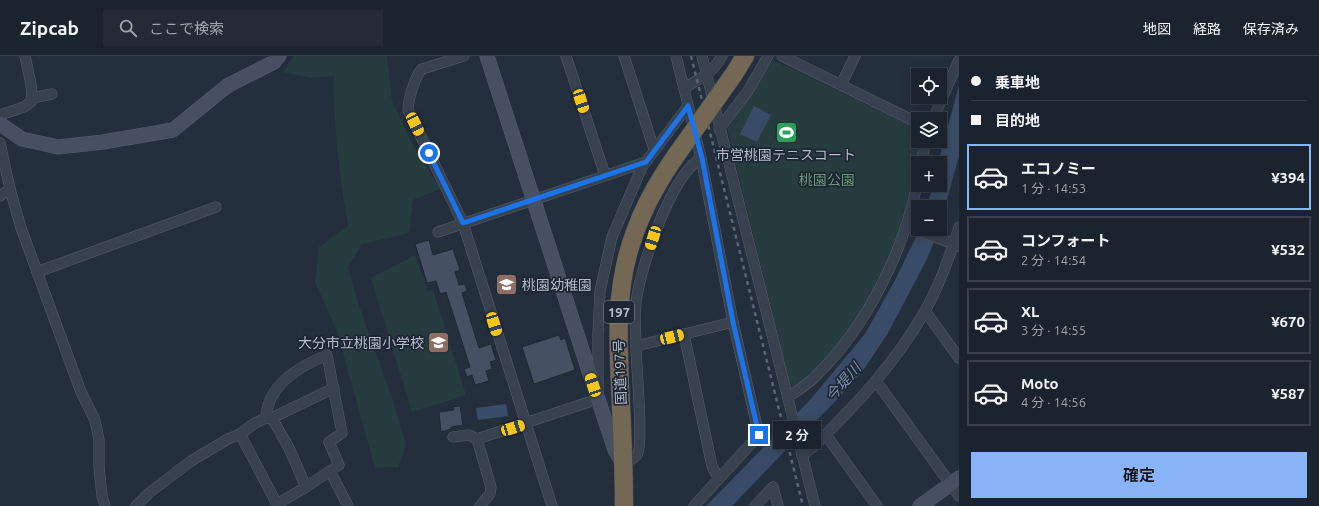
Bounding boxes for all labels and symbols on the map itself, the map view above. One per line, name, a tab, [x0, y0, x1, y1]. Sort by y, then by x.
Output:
car	[572, 88, 590, 114]
car	[404, 111, 426, 137]
sports icon: 市営桃園テニスコート	[773, 120, 799, 146]
route start	[420, 144, 438, 162]
place label: 市営桃園テニスコート	[716, 147, 856, 163]
park label: 桃園公園	[799, 172, 855, 188]
car	[644, 225, 662, 251]
school or university icon: 桃園幼稚園	[493, 272, 519, 298]
place label: 桃園幼稚園	[522, 277, 592, 293]
road number: 197	[604, 301, 634, 323]
car	[485, 311, 503, 337]
car	[659, 328, 685, 346]
school or university icon: 大分市立桃園小学校	[426, 330, 452, 356]
place label: 大分市立桃園小学校	[298, 335, 424, 351]
street label: 国道197号	[611, 339, 629, 405]
water label: 今堤川	[822, 358, 865, 405]
car	[584, 372, 602, 398]
car	[500, 419, 526, 437]
callout: 2 分	[773, 421, 821, 449]
route end	[750, 426, 768, 444]

